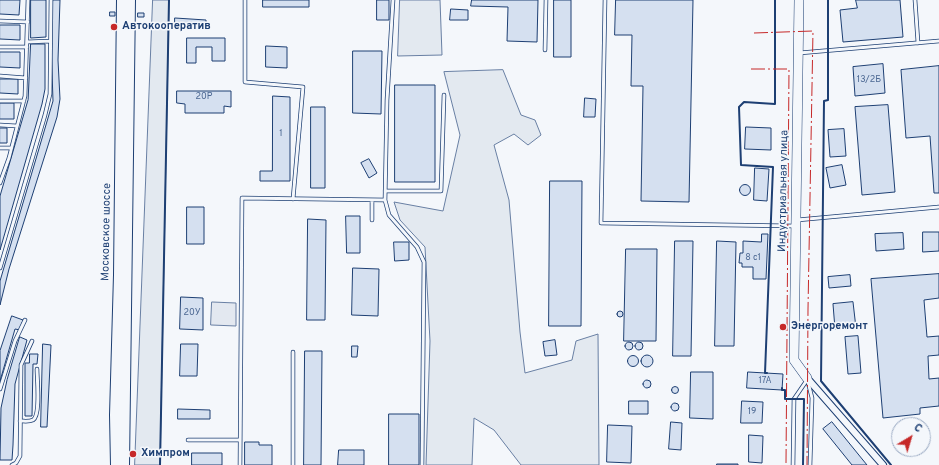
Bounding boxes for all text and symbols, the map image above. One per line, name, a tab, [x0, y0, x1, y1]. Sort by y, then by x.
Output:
place label: Автокооператив	[122, 20, 211, 34]
marker: Автокооператив	[109, 22, 119, 32]
house number: 13/2Б	[857, 75, 881, 85]
house number: 20Р	[196, 92, 212, 102]
house number: 1	[279, 129, 283, 139]
street label: Индустриальная улица	[776, 130, 792, 252]
street label: Московское шоссе	[100, 183, 114, 281]
house number: 8 с1	[745, 253, 761, 263]
house number: 20У	[183, 308, 201, 318]
place label: Энергоремонт	[791, 320, 868, 334]
marker: Энергоремонт	[778, 322, 788, 332]
house number: 17А	[758, 376, 772, 386]
house number: 19	[748, 407, 756, 417]
north arrow	[891, 417, 931, 457]
text: С	[911, 421, 925, 436]
place label: Химпром	[141, 447, 190, 461]
marker: Химпром	[128, 449, 138, 459]

